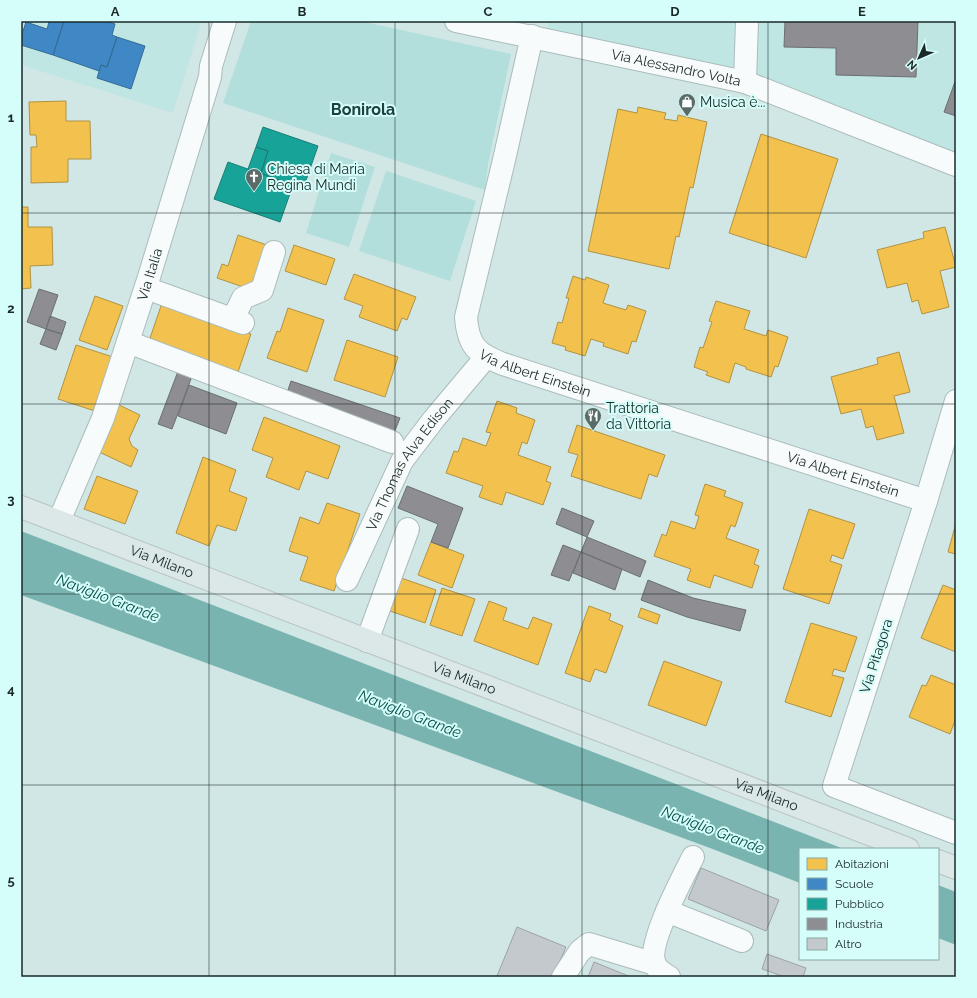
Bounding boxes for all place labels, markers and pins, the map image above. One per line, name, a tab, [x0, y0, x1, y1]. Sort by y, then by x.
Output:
shop icon: Musica è...	[677, 92, 697, 117]
place label: Musica è...	[700, 94, 765, 110]
place label: Chiesa di Maria Regina Mundi	[267, 161, 365, 193]
church icon: Chiesa di Maria Regina Mundi	[244, 167, 264, 192]
place label: Trattoria da Vittoria	[606, 400, 671, 432]
restaurant icon: Trattoria da Vittoria	[583, 406, 603, 431]

